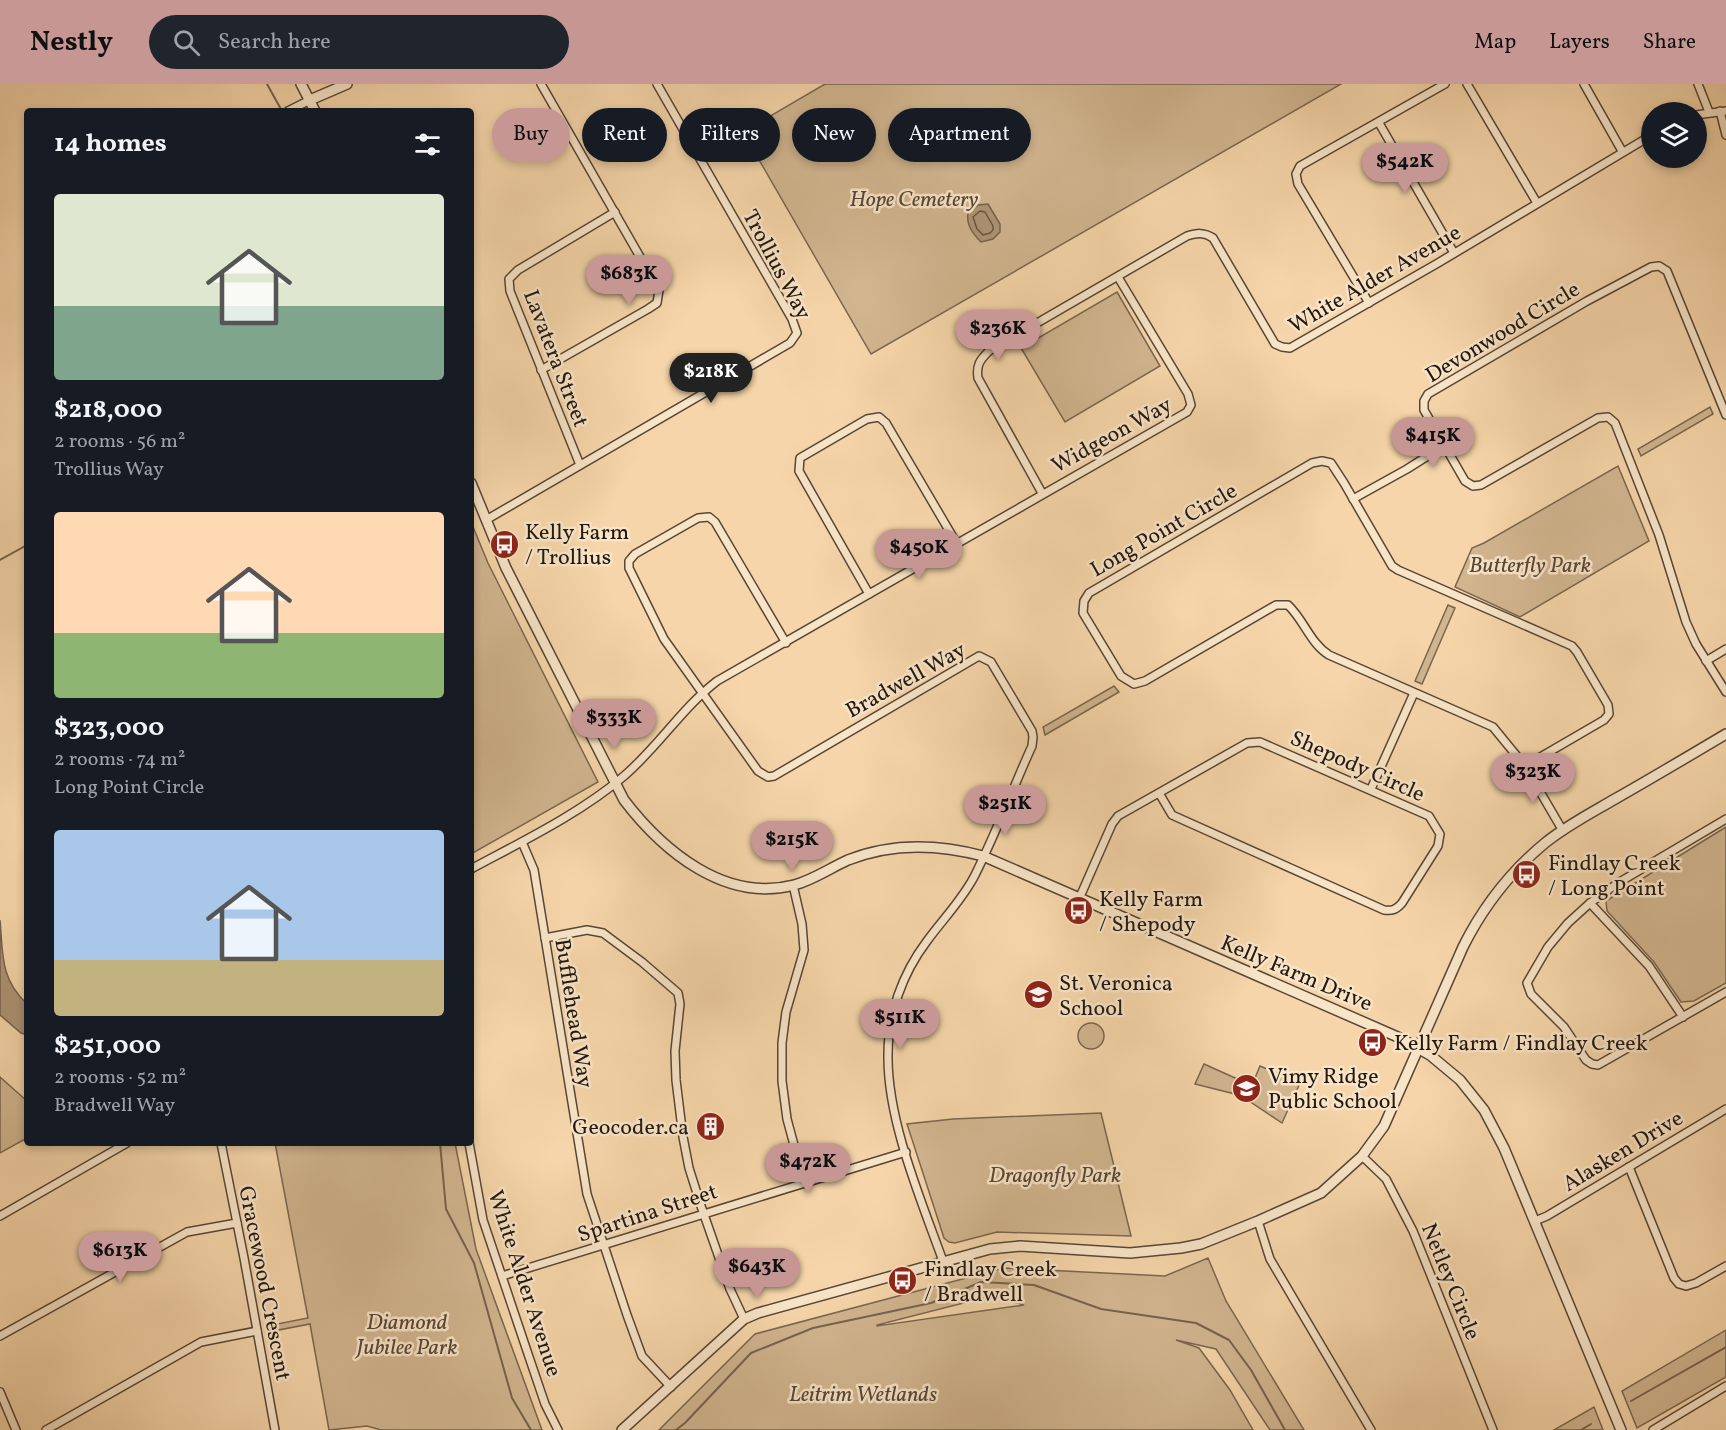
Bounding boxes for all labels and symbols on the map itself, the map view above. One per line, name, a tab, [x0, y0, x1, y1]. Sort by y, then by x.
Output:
pin: $542K	[1363, 143, 1447, 194]
park label: Hope Cemetery	[850, 185, 978, 216]
street label: Trollius Way	[734, 205, 818, 326]
street label: White Alder Avenue	[1283, 218, 1467, 342]
pin: $683K	[587, 255, 671, 306]
street label: Devonwood Circle	[1420, 275, 1586, 392]
street label: Lavatera Street	[514, 286, 595, 432]
pin: $236K	[956, 310, 1040, 361]
pin: $218K	[669, 353, 753, 404]
street label: Widgeon Way	[1046, 390, 1178, 482]
pin: $415K	[1391, 417, 1475, 468]
street label: Long Point Circle	[1085, 476, 1244, 586]
place label: Kelly Farm / Trollius	[525, 518, 629, 574]
bus stop icon: Kelly Farm / Trollius	[488, 528, 520, 560]
pin: $450K	[877, 529, 961, 580]
park label: Butterfly Park	[1469, 551, 1591, 582]
street label: Bradwell Way	[840, 635, 972, 727]
pin: $333K	[572, 699, 656, 750]
street label: Shepody Circle	[1285, 724, 1429, 811]
pin: $323K	[1491, 753, 1575, 804]
pin: $251K	[963, 785, 1047, 836]
pin: $215K	[750, 821, 834, 872]
place label: Findlay Creek / Long Point	[1548, 849, 1681, 905]
bus stop icon: Findlay Creek / Long Point	[1511, 859, 1543, 891]
place label: Kelly Farm / Shepody	[1099, 885, 1203, 941]
bus stop icon: Kelly Farm / Shepody	[1062, 895, 1094, 927]
street label: Kelly Farm Drive	[1215, 928, 1377, 1020]
street label: Bufflehead Way	[545, 937, 600, 1090]
place label: St. Veronica School	[1059, 969, 1173, 1025]
school or university icon: St. Veronica School	[1022, 979, 1054, 1011]
pin: $511K	[858, 999, 942, 1050]
bus stop icon: Kelly Farm / Findlay Creek	[1357, 1026, 1389, 1058]
place label: Kelly Farm / Findlay Creek	[1394, 1029, 1648, 1060]
place label: Vimy Ridge Public School	[1268, 1062, 1397, 1118]
school or university icon: Vimy Ridge Public School	[1231, 1072, 1263, 1104]
street label: Alasken Drive	[1557, 1104, 1689, 1200]
building icon: Geocoder.ca	[694, 1110, 726, 1142]
place label: Geocoder.ca	[572, 1113, 689, 1144]
pin: $472K	[766, 1143, 850, 1194]
park label: Dragonfly Park	[989, 1161, 1121, 1192]
street label: Spartina Street	[574, 1177, 722, 1252]
street label: Gracewood Crescent	[229, 1183, 298, 1384]
street label: White Alder Avenue	[479, 1187, 568, 1381]
street label: Netley Circle	[1412, 1219, 1487, 1345]
pin: $613K	[78, 1232, 162, 1283]
pin: $643K	[715, 1248, 799, 1299]
place label: Findlay Creek / Bradwell	[924, 1255, 1057, 1311]
bus stop icon: Findlay Creek / Bradwell	[887, 1265, 919, 1297]
park label: Diamond Jubilee Park	[355, 1308, 457, 1364]
park label: Leitrim Wetlands	[789, 1380, 937, 1411]

